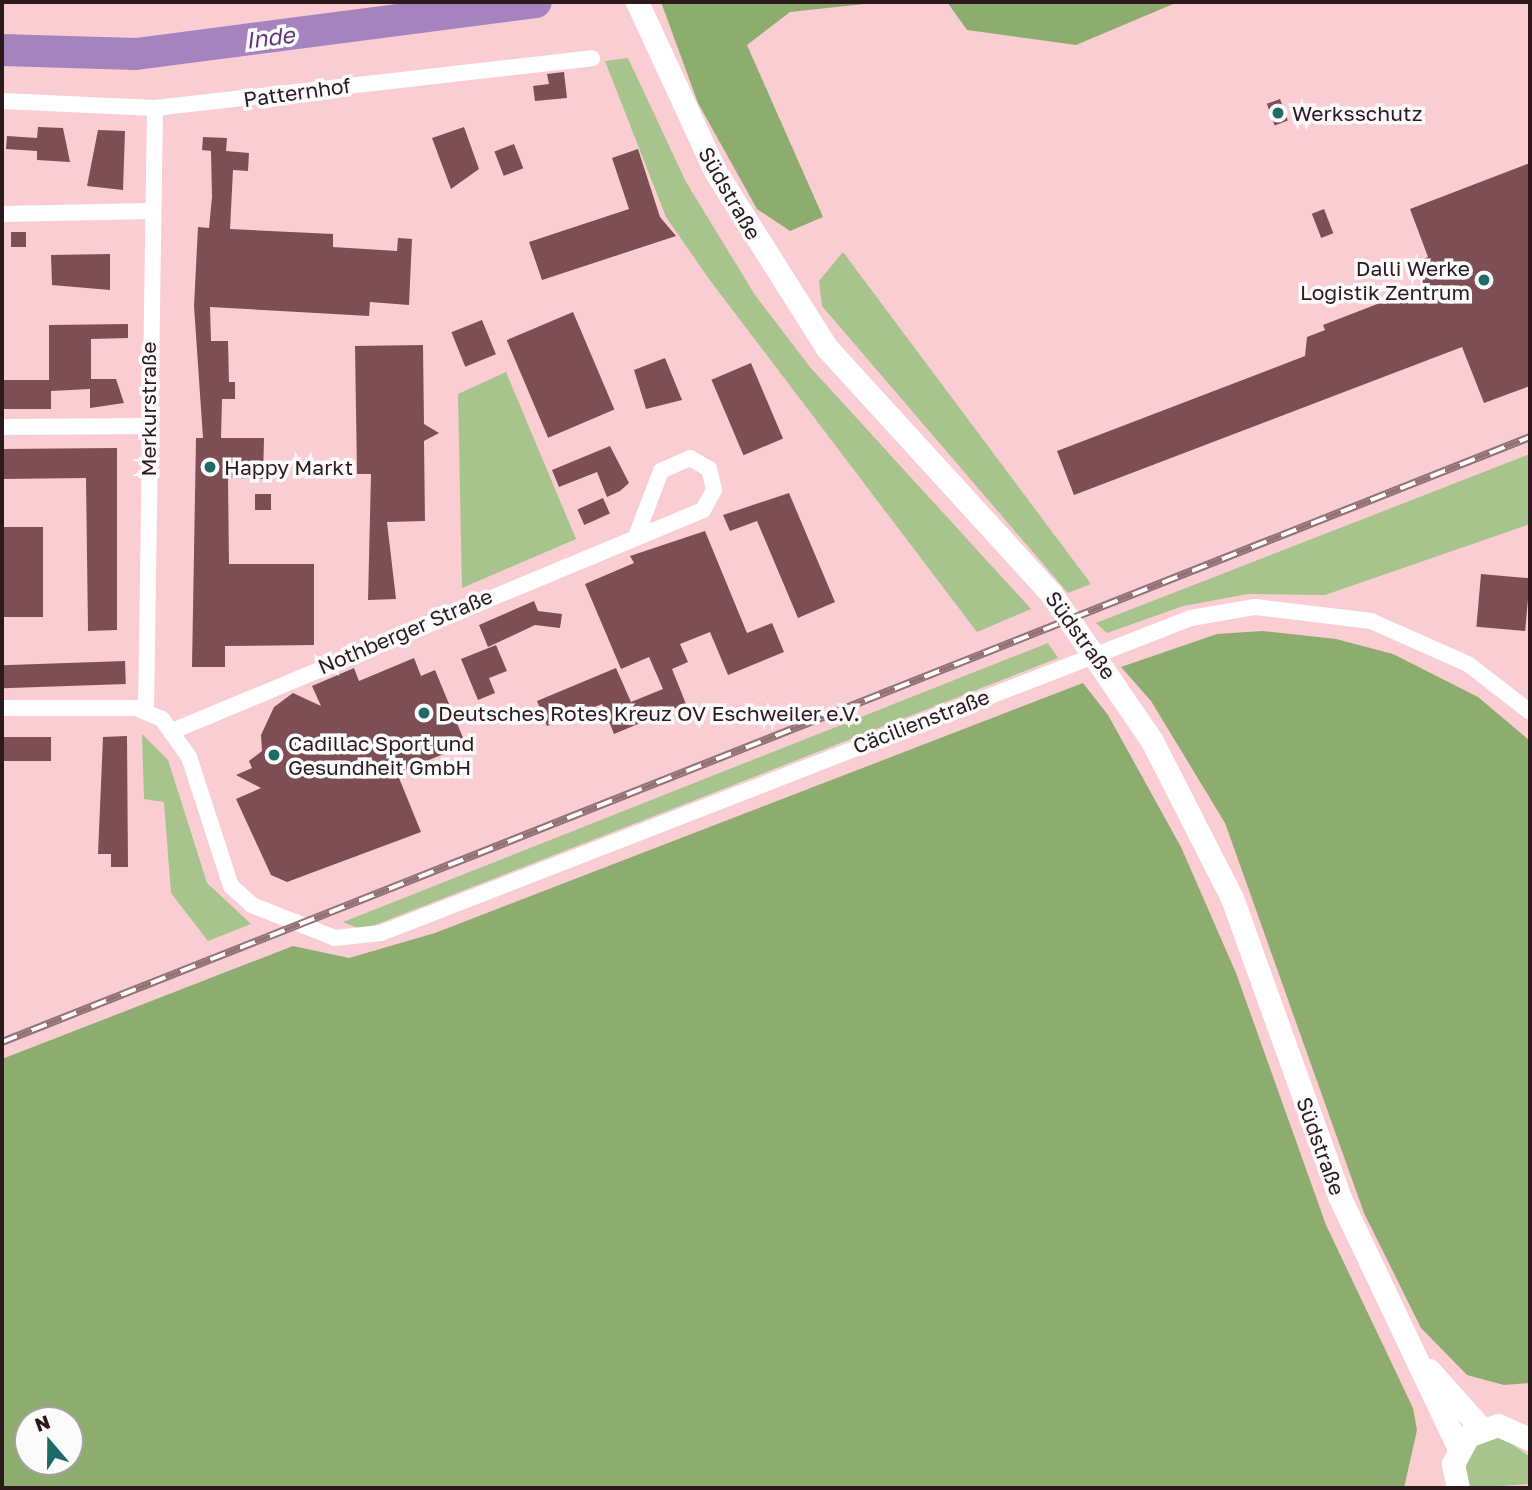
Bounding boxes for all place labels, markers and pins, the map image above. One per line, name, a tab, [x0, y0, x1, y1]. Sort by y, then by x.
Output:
place label: Werksschutz	[1292, 100, 1422, 126]
marker: Werksschutz	[1270, 105, 1286, 121]
place label: Dalli Werke Logistik Zentrum	[1300, 255, 1470, 305]
marker: Dalli Werke Logistik Zentrum	[1476, 272, 1492, 288]
place label: Happy Markt	[224, 454, 353, 480]
marker: Happy Markt	[202, 459, 218, 475]
place label: Deutsches Rotes Kreuz OV Eschweiler e.V.	[438, 700, 860, 726]
marker: Deutsches Rotes Kreuz OV Eschweiler e.V.	[416, 705, 432, 721]
place label: Cadillac Sport und Gesundheit GmbH	[288, 730, 474, 780]
marker: Cadillac Sport und Gesundheit GmbH	[266, 747, 282, 763]

